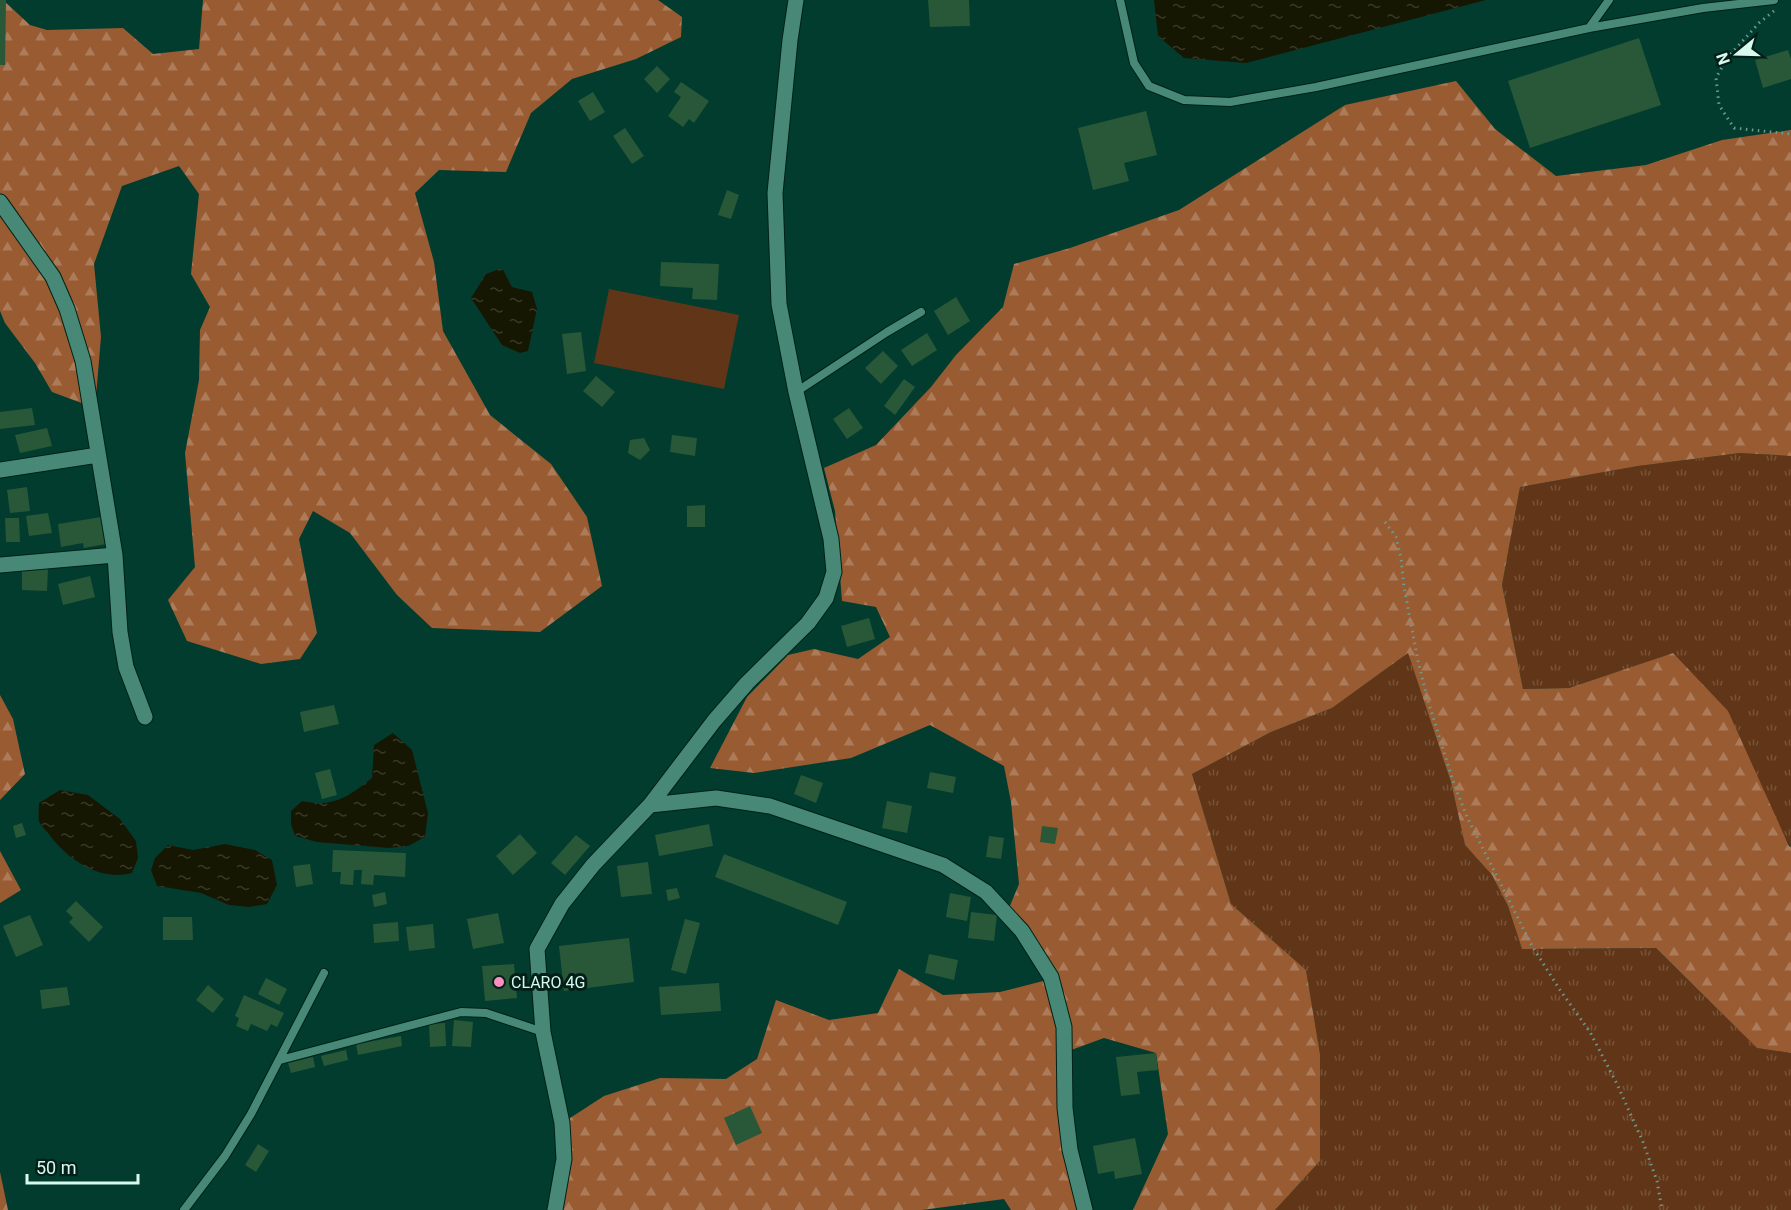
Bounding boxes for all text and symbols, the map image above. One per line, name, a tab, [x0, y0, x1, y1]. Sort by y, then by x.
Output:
north arrow	[1707, 24, 1767, 84]
text: N	[1712, 50, 1734, 67]
place label: CLARO 4G	[511, 973, 585, 992]
marker: CLARO 4G	[492, 975, 506, 989]
scale bar	[27, 1147, 138, 1185]
text: 50 m	[36, 1157, 76, 1178]

